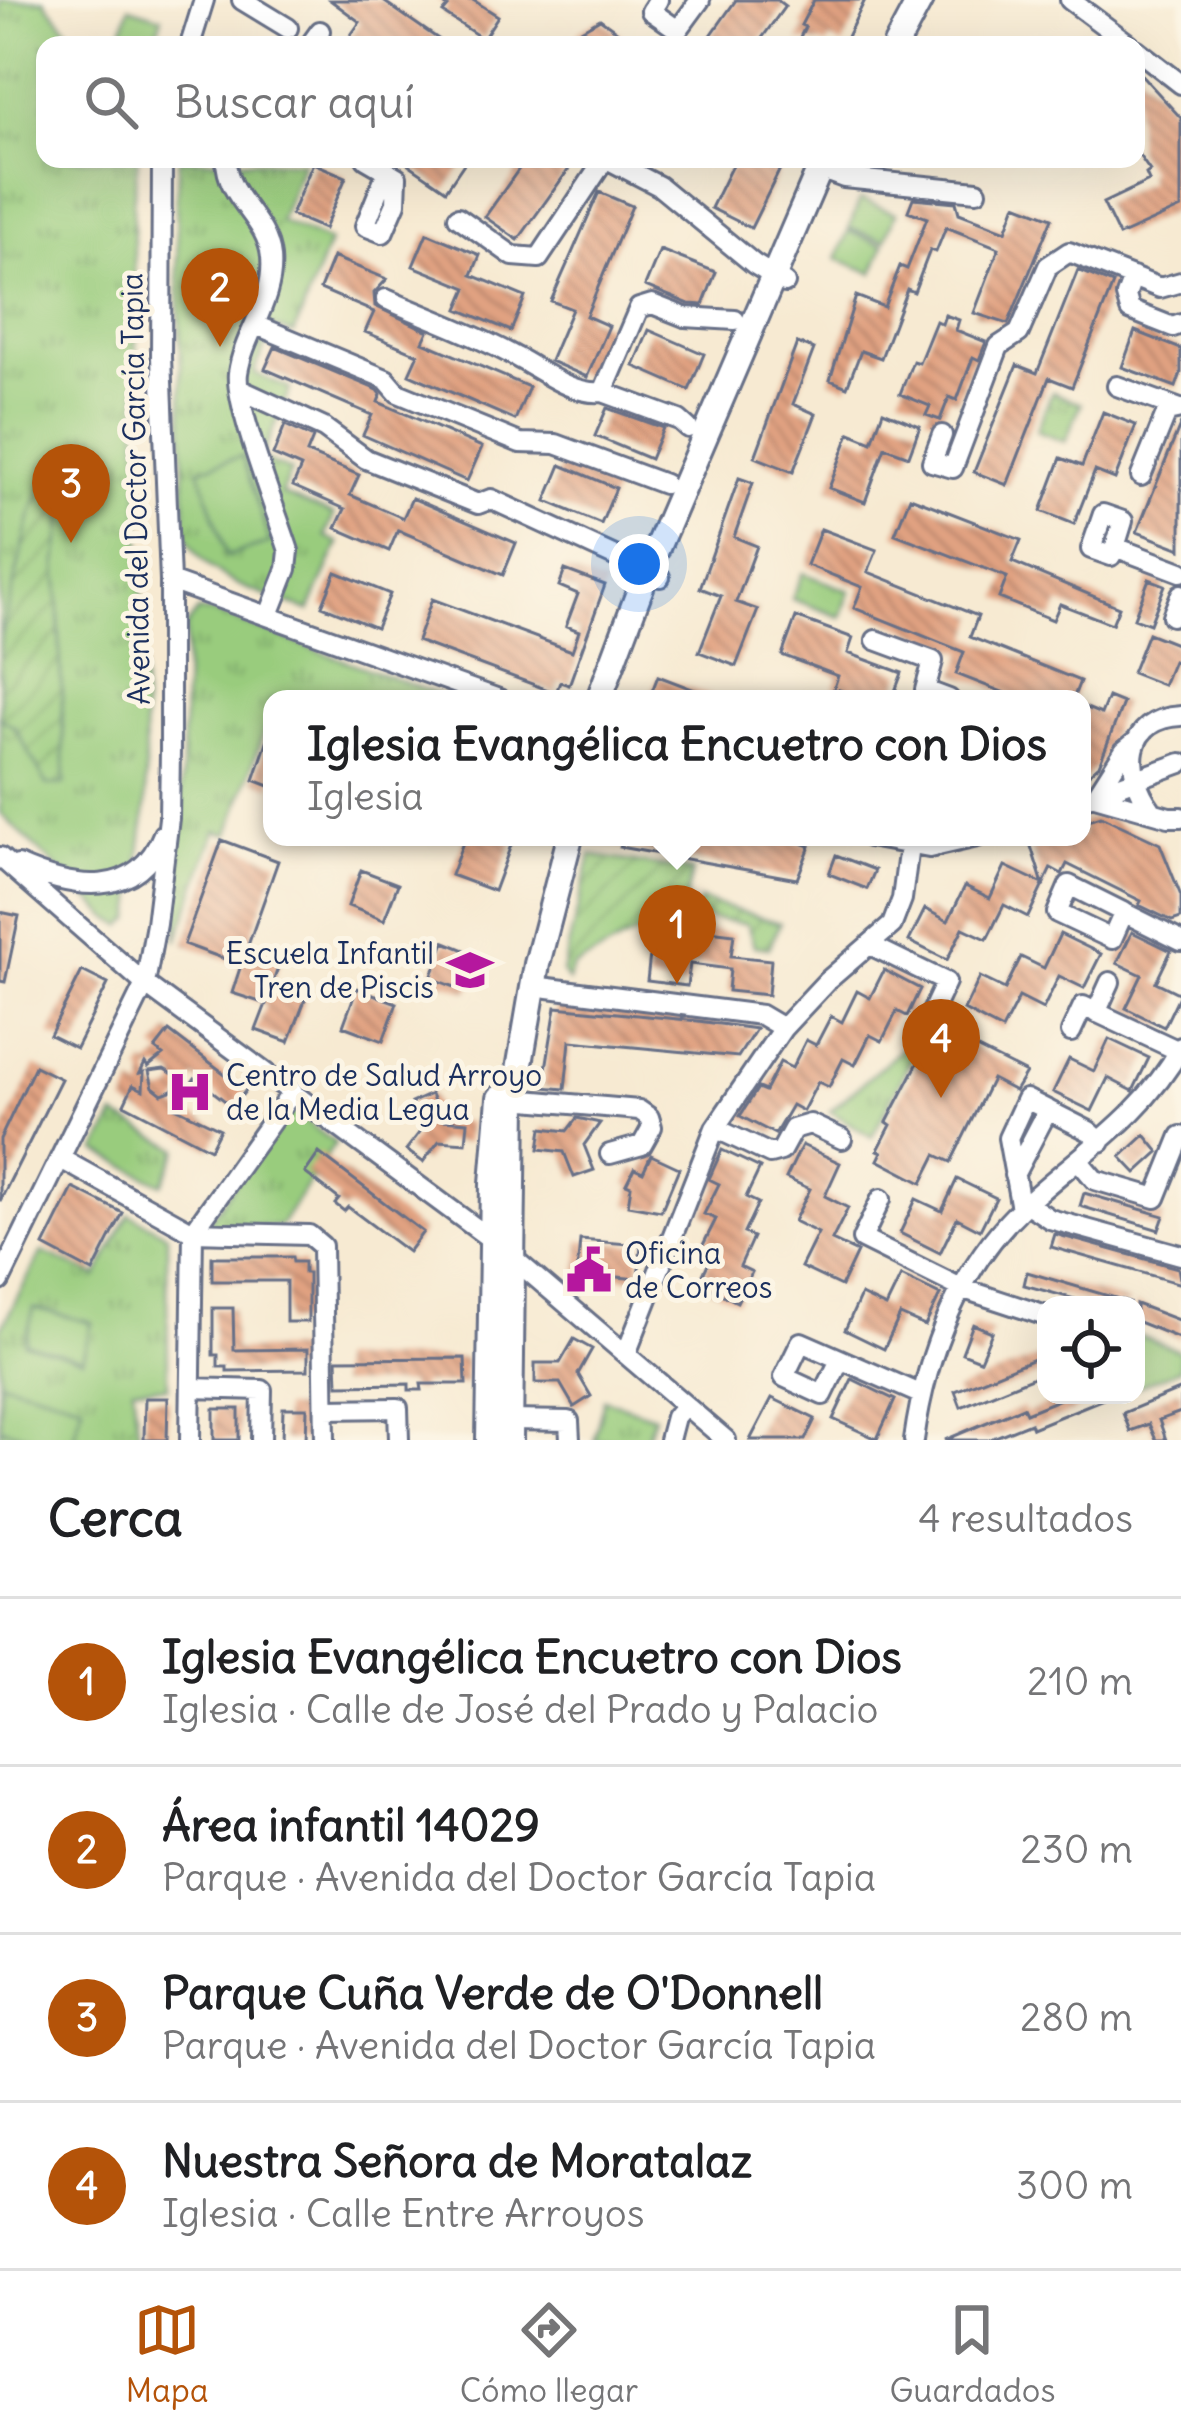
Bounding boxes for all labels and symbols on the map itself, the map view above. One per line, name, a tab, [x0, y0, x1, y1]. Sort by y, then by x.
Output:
pin: 2	[181, 248, 259, 347]
street label: Avenida del Doctor García Tapia	[112, 273, 158, 705]
pin: 3	[32, 444, 110, 543]
your location	[609, 534, 669, 594]
pin: 1	[638, 885, 716, 984]
place label: Escuela Infantil Tren de Piscis	[226, 934, 434, 1006]
school or university icon: Escuela Infantil Tren de Piscis	[445, 945, 495, 995]
pin: 4	[902, 999, 980, 1098]
place label: Centro de Salud Arroyo de la Media Legua	[226, 1056, 542, 1128]
hospital icon: Centro de Salud Arroyo de la Media Legua	[165, 1067, 215, 1117]
place label: Oficina de Correos	[625, 1234, 772, 1306]
public building icon: Oficina de Correos	[564, 1245, 614, 1295]

